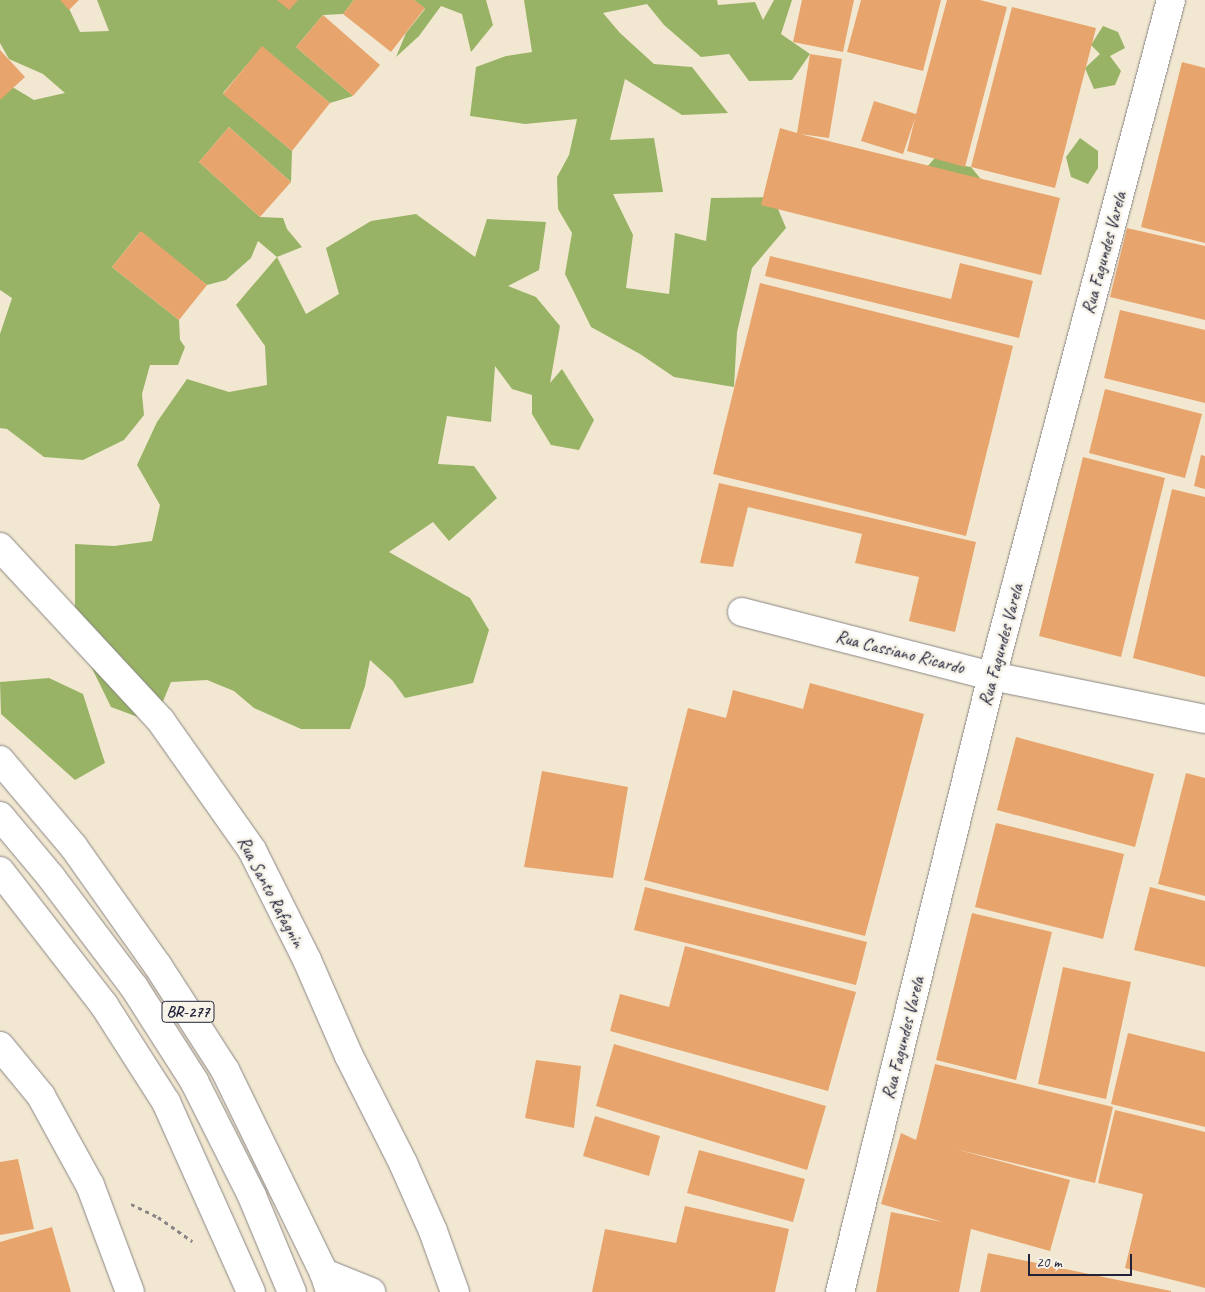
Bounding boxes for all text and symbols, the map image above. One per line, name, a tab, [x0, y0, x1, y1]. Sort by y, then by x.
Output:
street label: Rua Fagundes Varela	[1077, 189, 1131, 317]
street label: Rua Fagundes Varela	[974, 581, 1028, 709]
street label: Rua Cassiano Ricardo	[833, 626, 967, 678]
street label: Rua Santo Rafagnin	[232, 832, 310, 952]
street label: Rua Fagundes Varela	[877, 974, 929, 1102]
road number: BR-277	[160, 999, 216, 1026]
scale bar	[1030, 1244, 1134, 1276]
text: 20 m	[1036, 1253, 1062, 1272]

